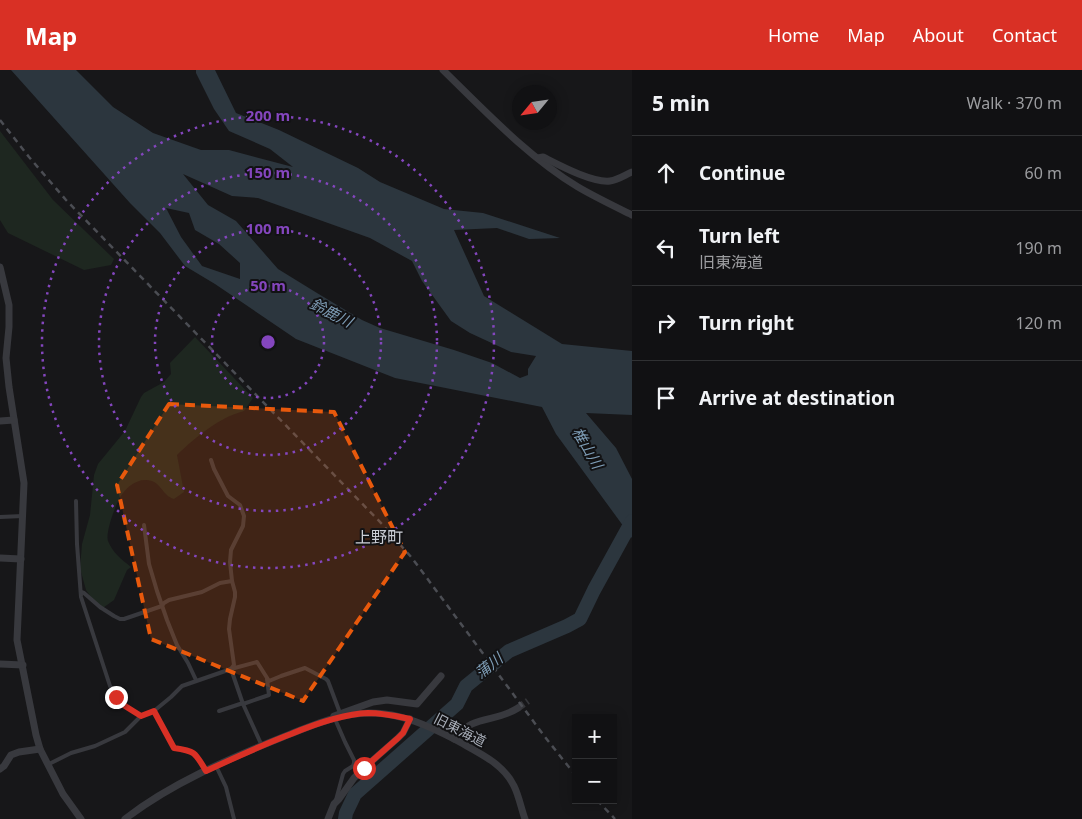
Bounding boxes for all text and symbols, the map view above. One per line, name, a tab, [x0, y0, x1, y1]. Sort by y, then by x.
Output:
text: Map	[25, 19, 77, 52]
text: Home	[768, 23, 819, 47]
text: Map	[847, 23, 885, 47]
text: About	[913, 23, 964, 47]
text: Contact	[992, 23, 1057, 47]
north arrow	[512, 85, 557, 130]
text: 5 min	[652, 89, 710, 117]
text: Walk · 370 m	[967, 92, 1062, 114]
text: 200 m	[246, 105, 290, 125]
icon: ahead	[652, 159, 680, 187]
text: Continue	[699, 160, 785, 186]
text: 150 m	[246, 162, 290, 182]
text: 60 m	[1025, 162, 1062, 184]
text: 100 m	[246, 218, 290, 238]
text: Turn left	[699, 223, 780, 249]
icon: left	[652, 234, 680, 262]
text: 190 m	[1015, 237, 1062, 259]
text: 旧東海道	[699, 251, 763, 273]
text: 50 m	[250, 275, 286, 295]
water label: 鈴鹿川	[307, 293, 358, 332]
icon: right	[652, 309, 680, 337]
text: Turn right	[699, 310, 794, 336]
text: 120 m	[1015, 312, 1062, 334]
centre of rings	[259, 333, 277, 351]
icon: arrive	[652, 384, 680, 412]
text: Arrive at destination	[699, 385, 895, 411]
water label: 椎山川	[568, 423, 609, 474]
district label: 上野町	[355, 526, 403, 548]
water label: 蒲川	[470, 647, 508, 682]
route end	[105, 686, 128, 709]
street label: 旧東海道	[431, 708, 489, 751]
map controls	[572, 714, 617, 804]
button: +	[572, 714, 617, 759]
route start	[353, 757, 376, 780]
button: −	[572, 759, 617, 804]

